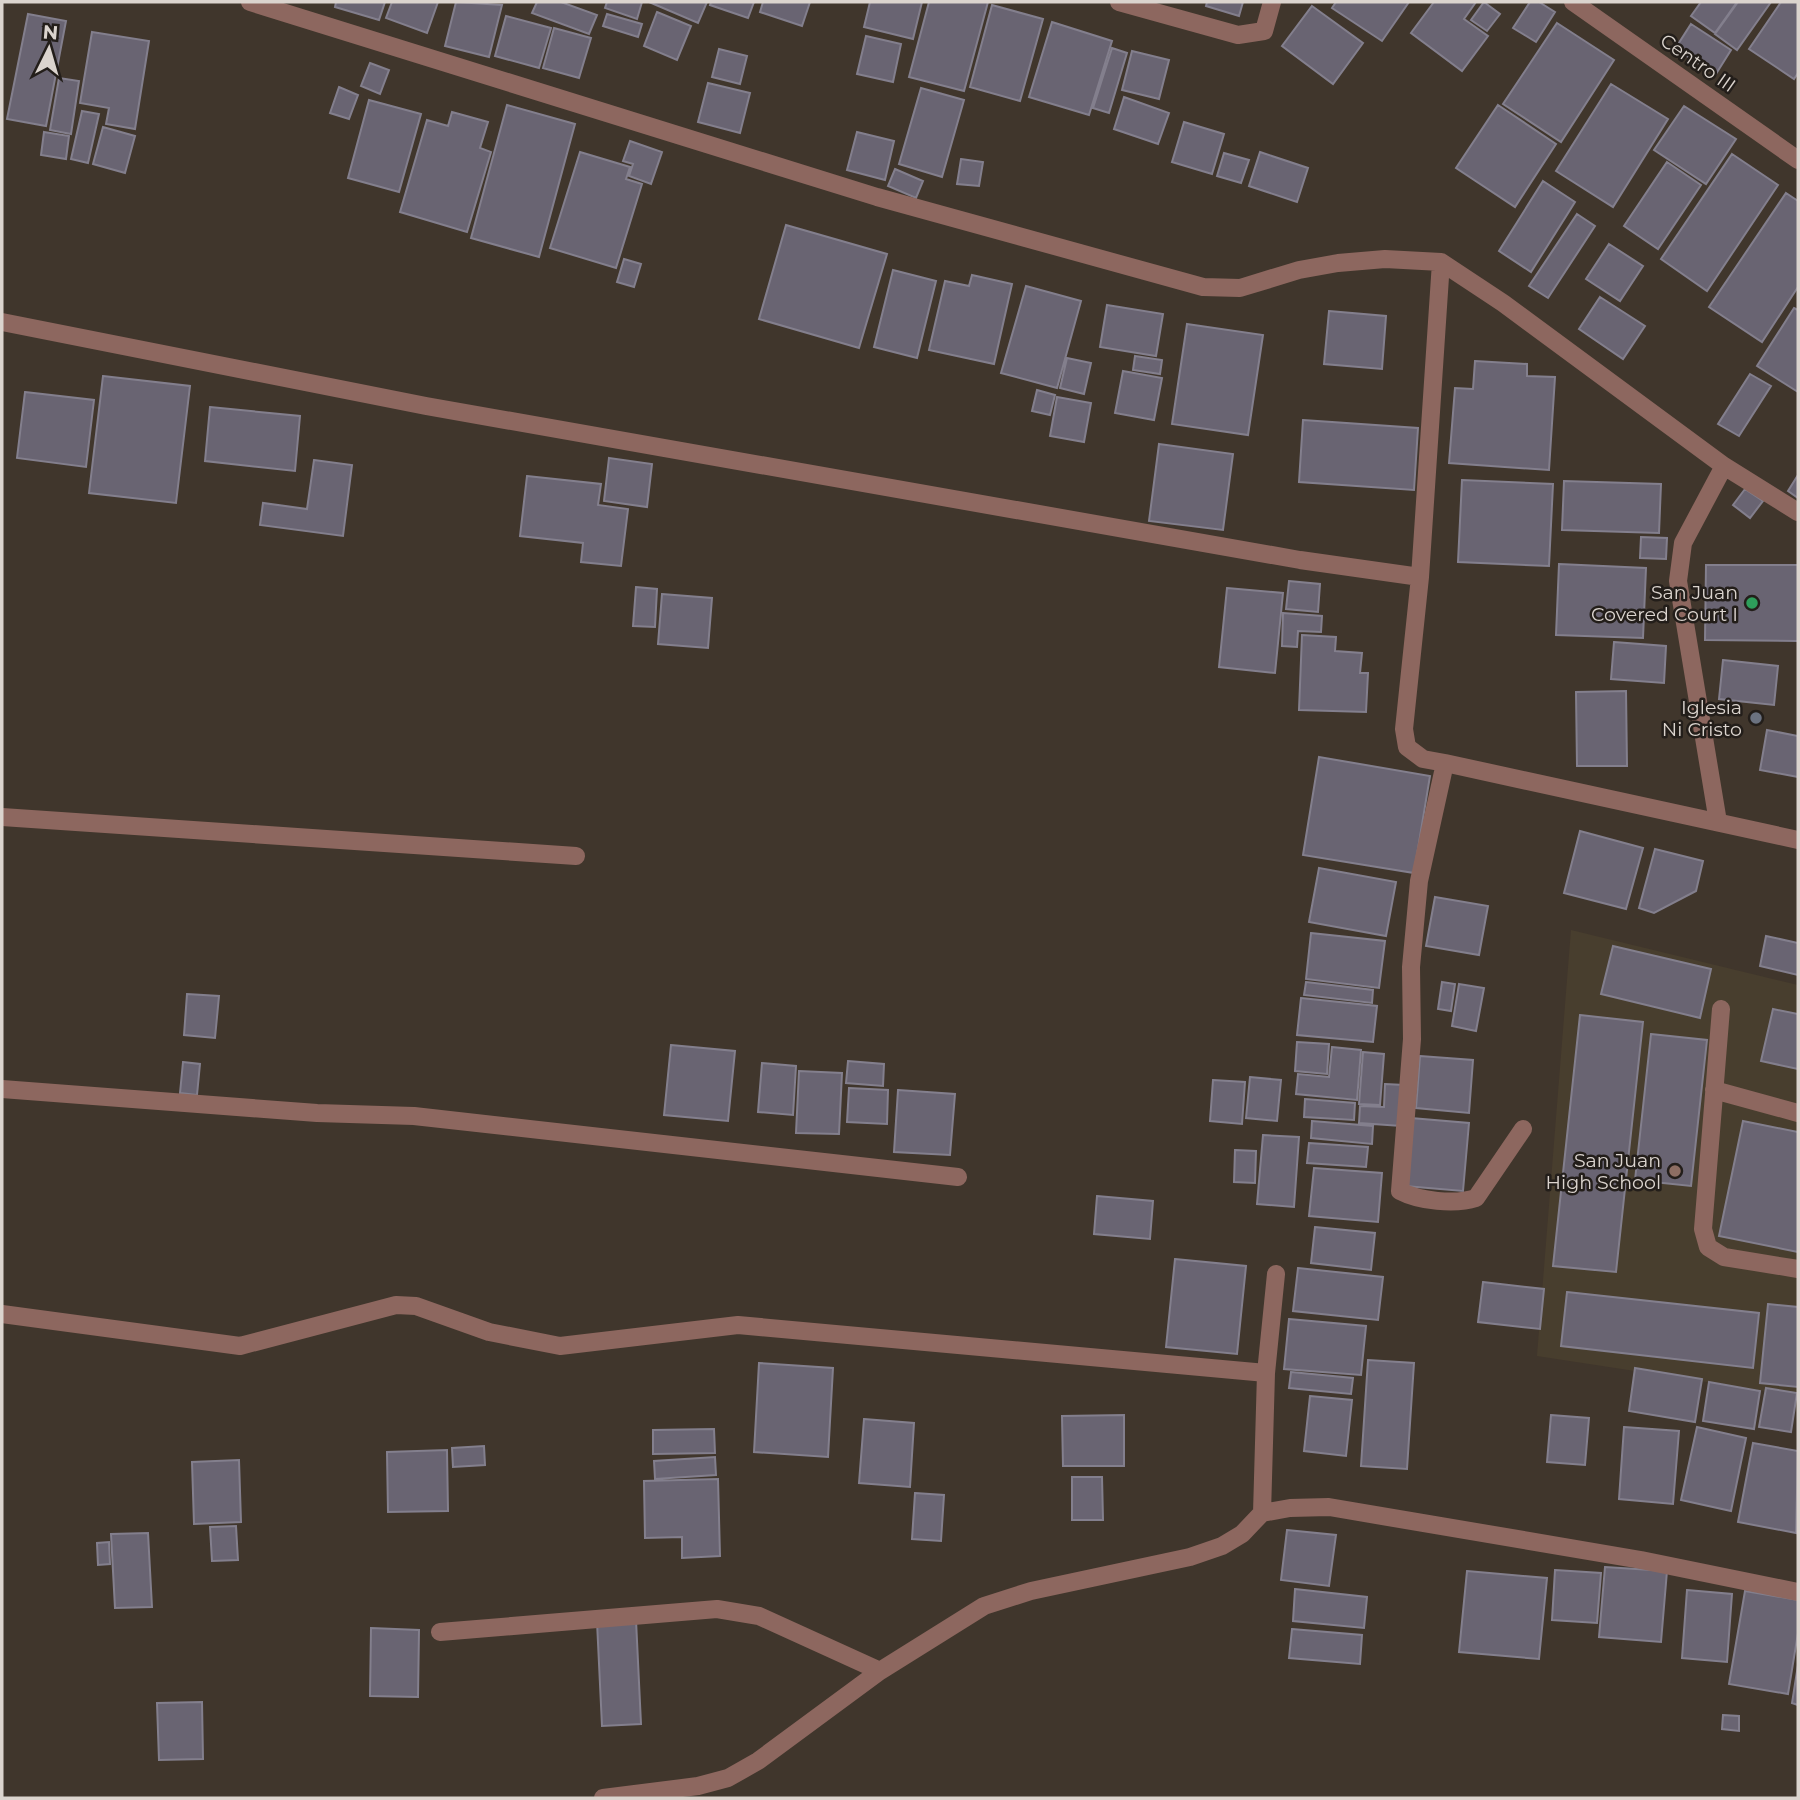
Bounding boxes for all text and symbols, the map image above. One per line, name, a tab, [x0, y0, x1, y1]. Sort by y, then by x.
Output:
north arrow	[14, 14, 84, 84]
text: N	[42, 20, 59, 45]
street label: Centro III	[1656, 29, 1740, 97]
place label: San Juan Covered Court I	[1591, 581, 1738, 626]
marker: San Juan Covered Court I	[1744, 595, 1760, 611]
place label: Iglesia Ni Cristo	[1662, 696, 1742, 741]
marker: Iglesia Ni Cristo	[1748, 710, 1764, 726]
place label: San Juan High School	[1546, 1149, 1661, 1194]
marker: San Juan High School	[1667, 1163, 1683, 1179]

